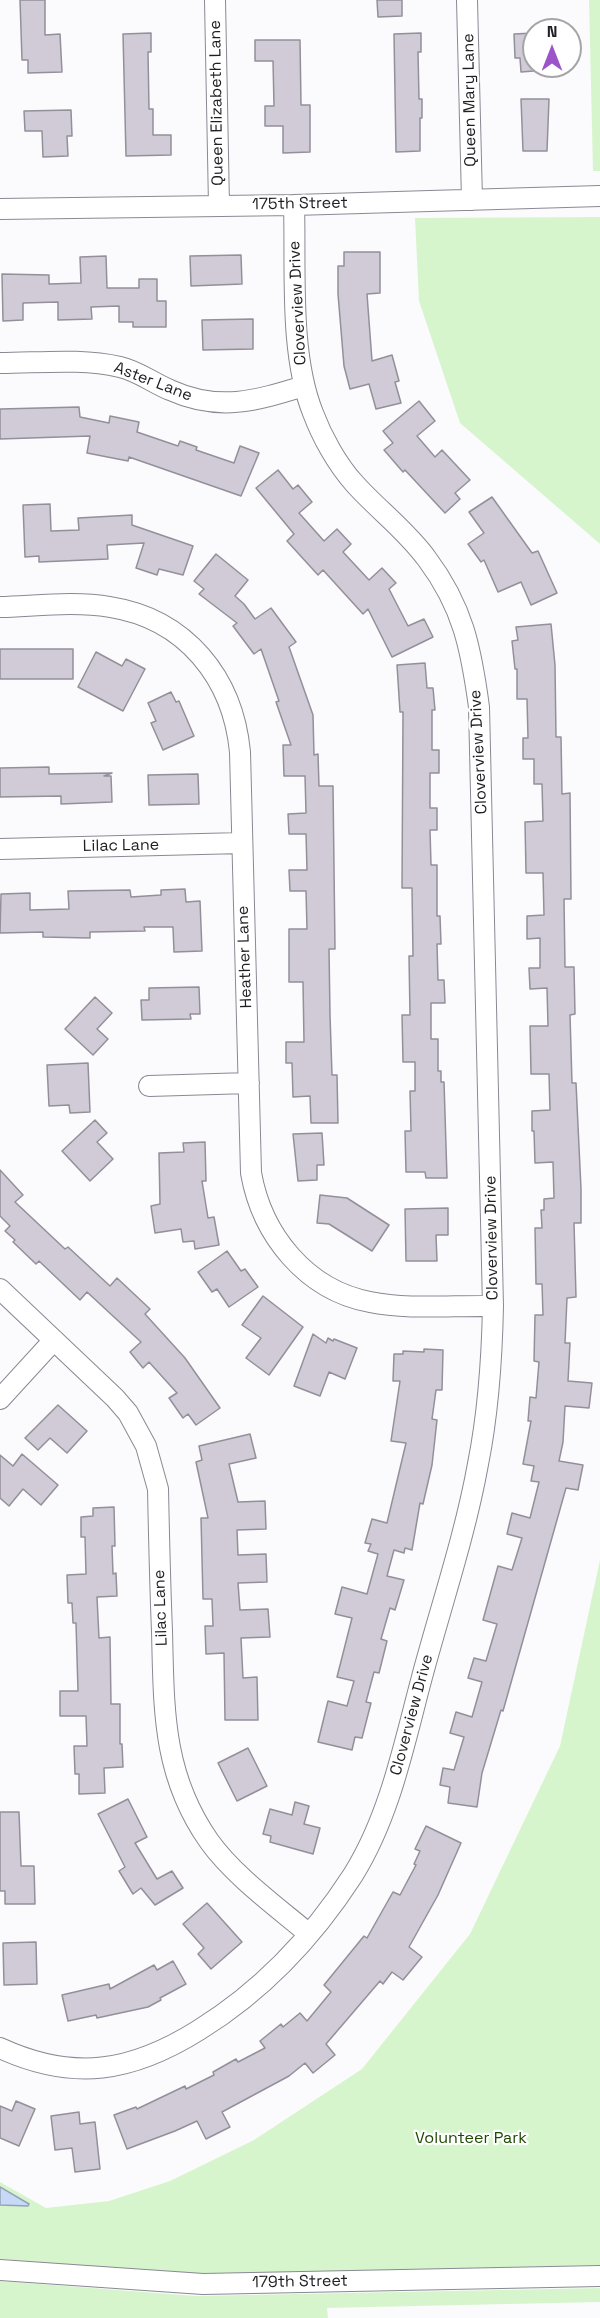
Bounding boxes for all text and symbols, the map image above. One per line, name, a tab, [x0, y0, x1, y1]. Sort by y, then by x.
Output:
north arrow	[522, 18, 582, 78]
street label: Queen Elizabeth Lane	[206, 20, 228, 186]
text: N	[547, 21, 557, 42]
street label: Queen Mary Lane	[459, 33, 481, 167]
street label: 175th Street	[252, 194, 348, 214]
street label: Cloverview Drive	[285, 240, 311, 366]
street label: Aster Lane	[111, 358, 195, 406]
street label: Cloverview Drive	[466, 689, 492, 815]
street label: Lilac Lane	[83, 836, 159, 856]
street label: Heather Lane	[234, 905, 256, 1009]
street label: Cloverview Drive	[481, 1176, 503, 1300]
street label: Lilac Lane	[150, 1569, 172, 1647]
street label: Cloverview Drive	[387, 1652, 437, 1778]
park label: Volunteer Park	[415, 2129, 527, 2149]
street label: 179th Street	[252, 2272, 348, 2292]

